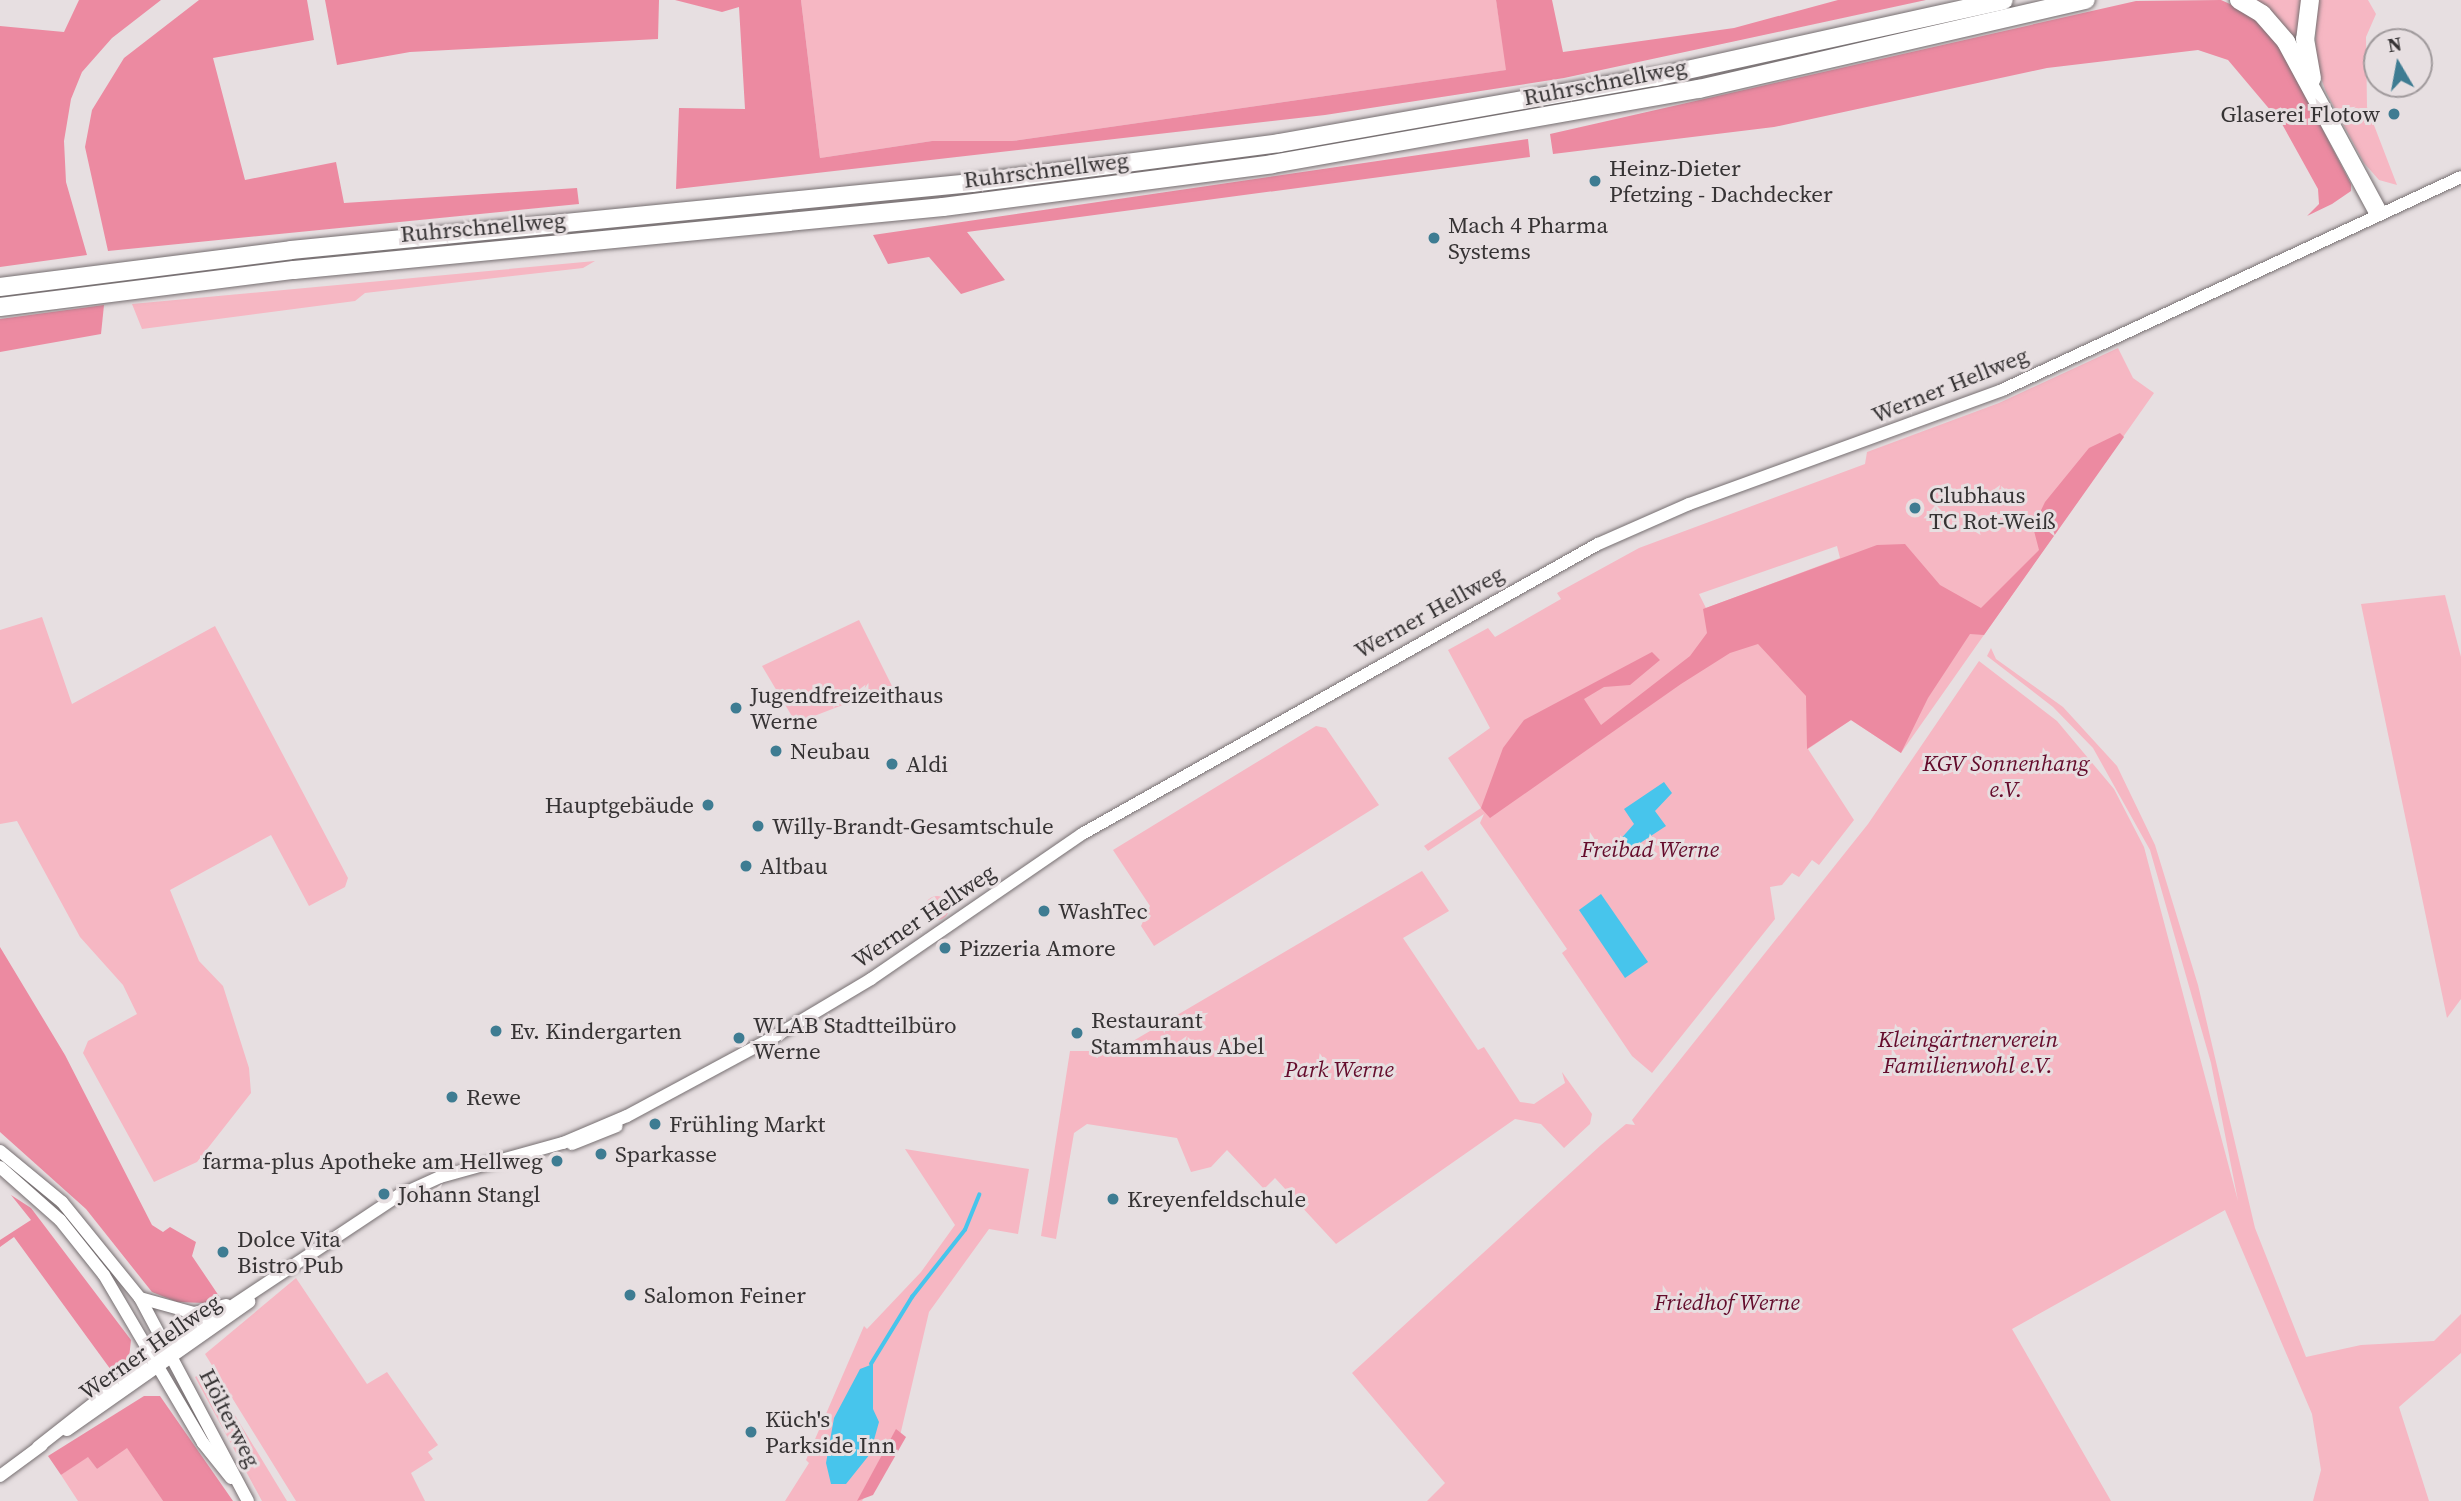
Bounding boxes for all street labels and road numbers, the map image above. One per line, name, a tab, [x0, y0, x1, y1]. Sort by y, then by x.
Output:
street label: Ruhrschnellweg	[1521, 53, 1689, 111]
street label: Ruhrschnellweg	[962, 146, 1130, 194]
street label: Ruhrschnellweg	[399, 206, 567, 248]
street label: Werner Hellweg	[1868, 341, 2032, 429]
street label: Werner Hellweg	[1350, 560, 1508, 664]
street label: Werner Hellweg	[847, 858, 1001, 974]
street label: Werner Hellweg	[74, 1288, 226, 1406]
street label: Hölterweg	[193, 1364, 267, 1472]

